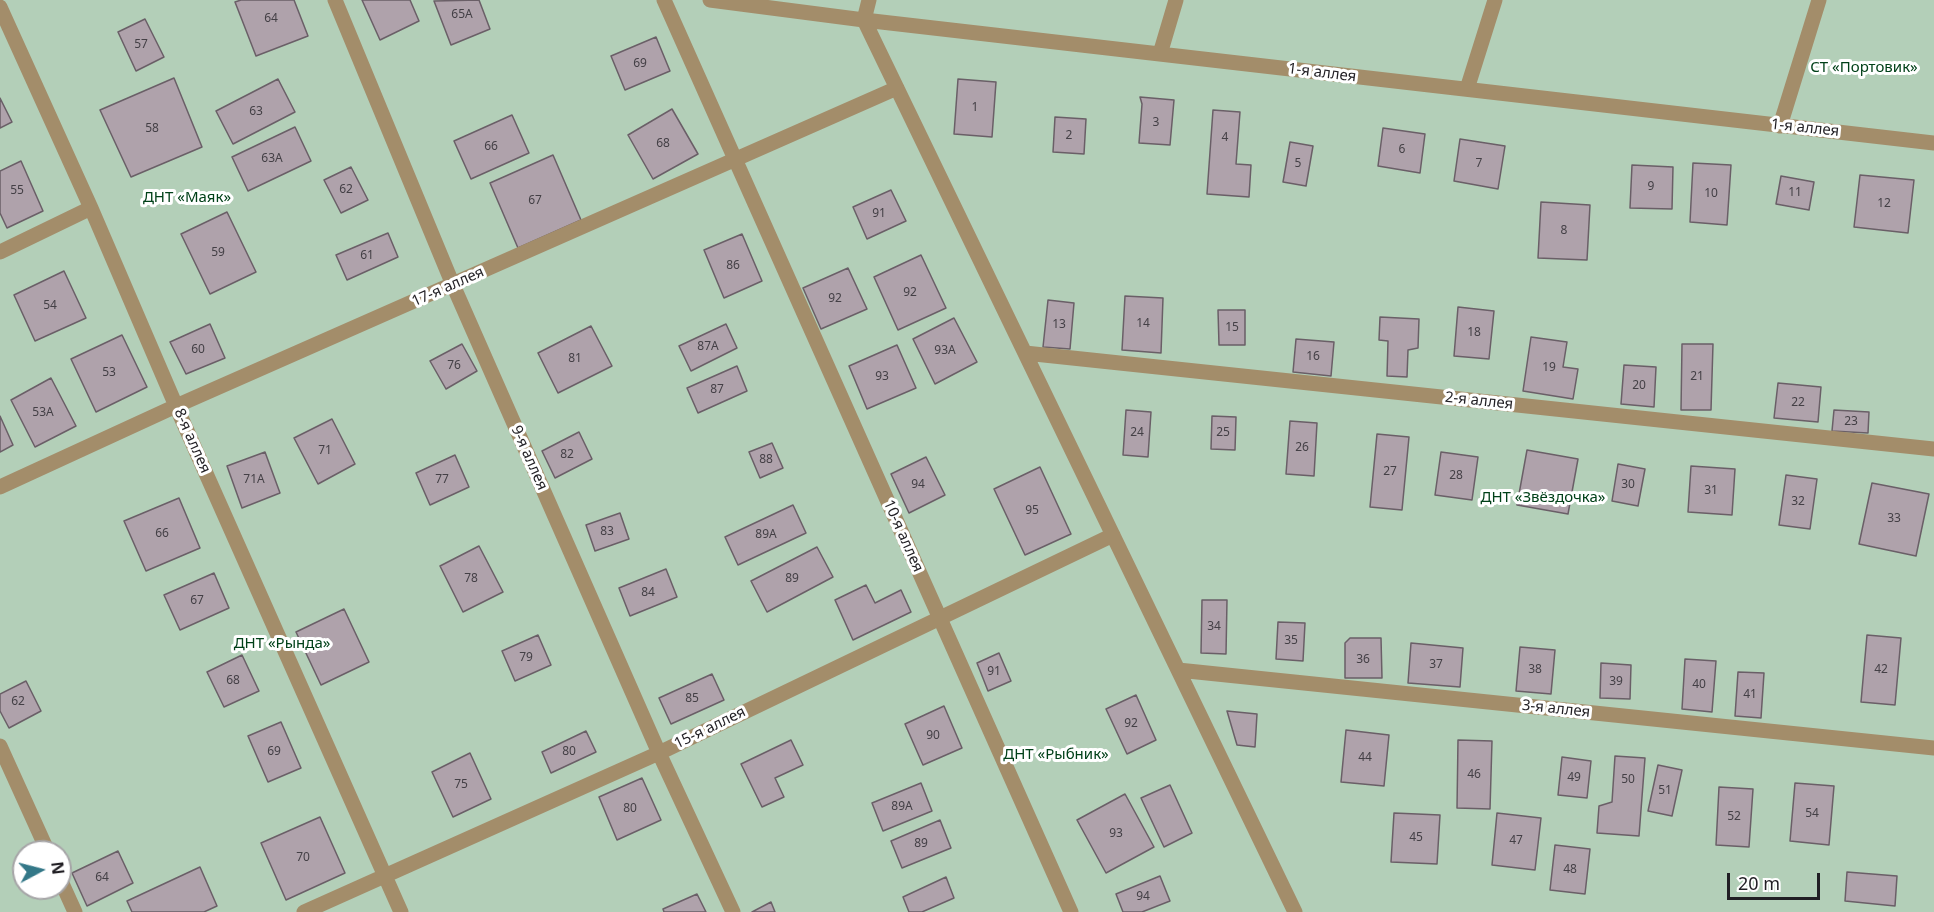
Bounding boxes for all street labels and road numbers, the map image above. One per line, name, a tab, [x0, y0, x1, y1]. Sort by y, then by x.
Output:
street label: 1-я аллея	[1287, 60, 1357, 86]
street label: 1-я аллея	[1770, 115, 1840, 141]
street label: 17-я аллея	[409, 263, 487, 311]
street label: 2-я аллея	[1444, 388, 1514, 414]
street label: 8-я аллея	[170, 406, 214, 476]
street label: 9-я аллея	[507, 423, 551, 493]
street label: 10-я аллея	[879, 497, 927, 575]
street label: 3-я аллея	[1521, 696, 1591, 722]
street label: 15-я аллея	[671, 703, 749, 753]

